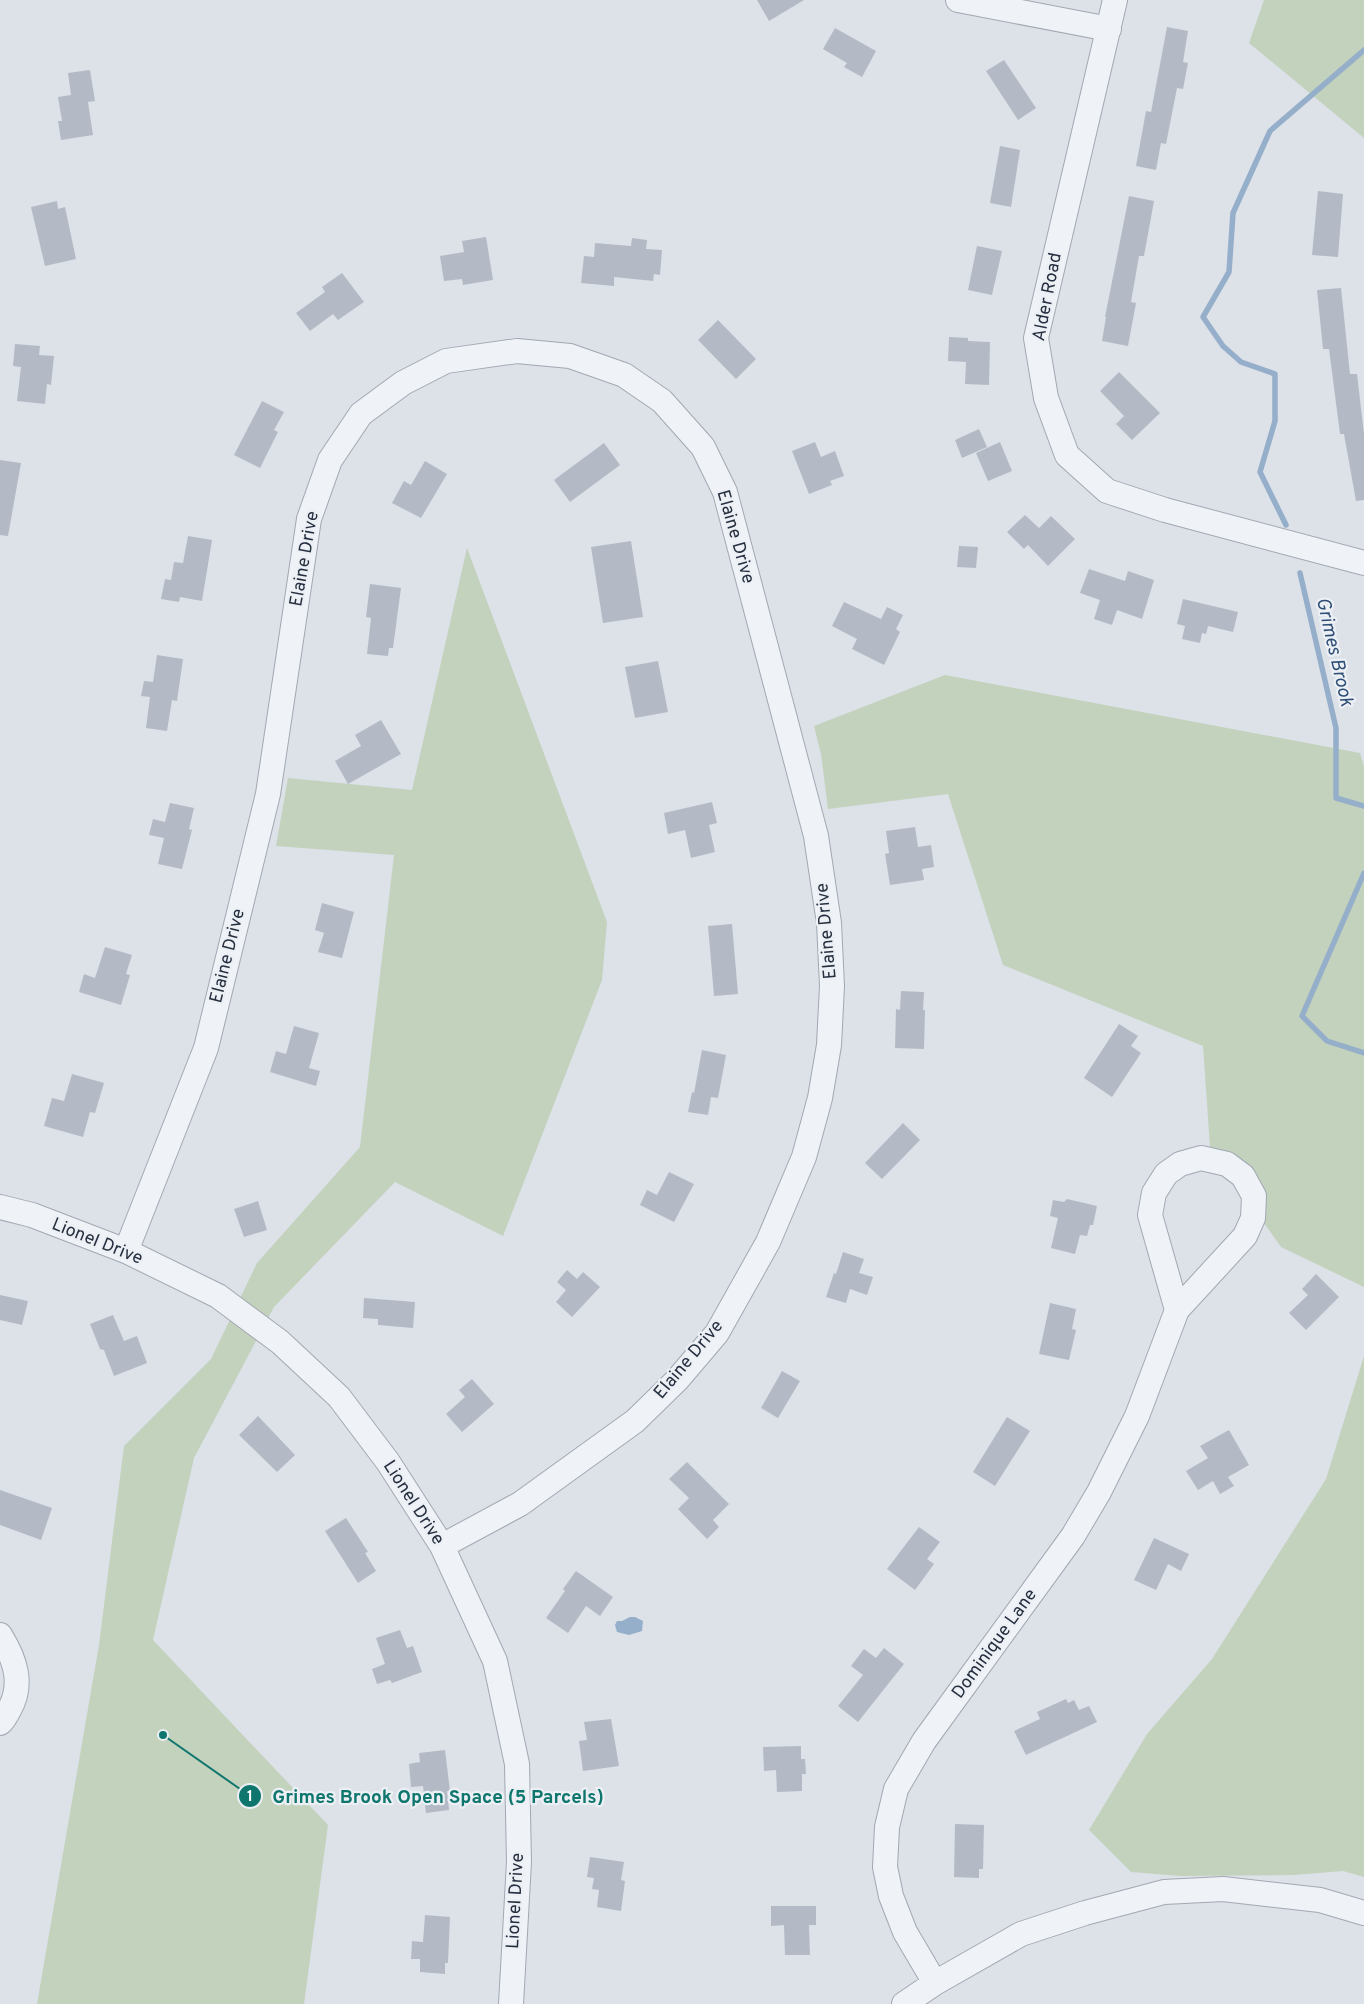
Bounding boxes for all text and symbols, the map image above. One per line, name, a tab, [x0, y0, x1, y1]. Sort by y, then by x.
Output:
street label: Alder Road	[1028, 251, 1068, 343]
street label: Elaine Drive	[711, 487, 759, 587]
street label: Elaine Drive	[285, 509, 325, 609]
water label: Grimes Brook	[1310, 595, 1358, 709]
street label: Elaine Drive	[811, 882, 843, 980]
street label: Elaine Drive	[205, 906, 251, 1006]
street label: Lionel Drive	[48, 1213, 146, 1271]
street label: Elaine Drive	[649, 1316, 729, 1404]
street label: Lionel Drive	[377, 1456, 449, 1550]
street label: Dominique Lane	[947, 1584, 1043, 1704]
callout: Grimes Brook Open Space (5 Parcels)	[238, 1779, 614, 1813]
text: Grimes Brook Open Space (5 Parcels)	[272, 1786, 604, 1810]
text: 1	[247, 1788, 253, 1807]
street label: Lionel Drive	[502, 1852, 530, 1950]

